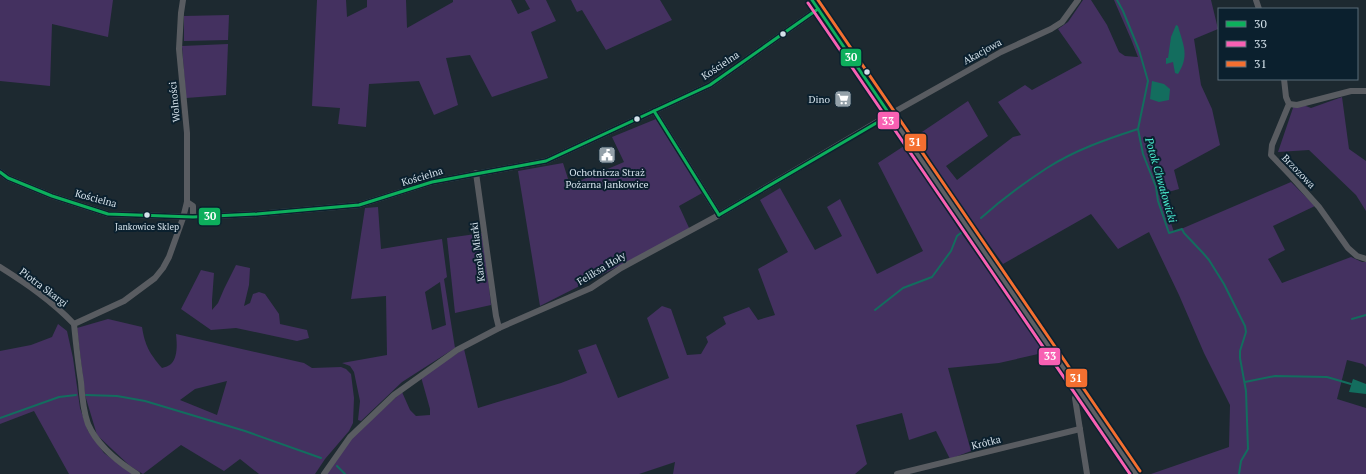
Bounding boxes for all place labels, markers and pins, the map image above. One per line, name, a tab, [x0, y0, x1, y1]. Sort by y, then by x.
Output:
unlabelled marker	[778, 29, 788, 39]
unlabelled marker	[862, 67, 872, 77]
supermarket icon: Dino	[833, 89, 853, 109]
place label: Dino	[808, 93, 830, 106]
unlabelled marker	[632, 114, 642, 124]
public building icon: Ochotnicza Straż Pożarna Jankowice	[597, 145, 617, 165]
place label: Ochotnicza Straż Pożarna Jankowice	[566, 166, 648, 191]
marker: Jankowice Sklep	[142, 210, 152, 220]
place label: Jankowice Sklep	[115, 221, 179, 233]

